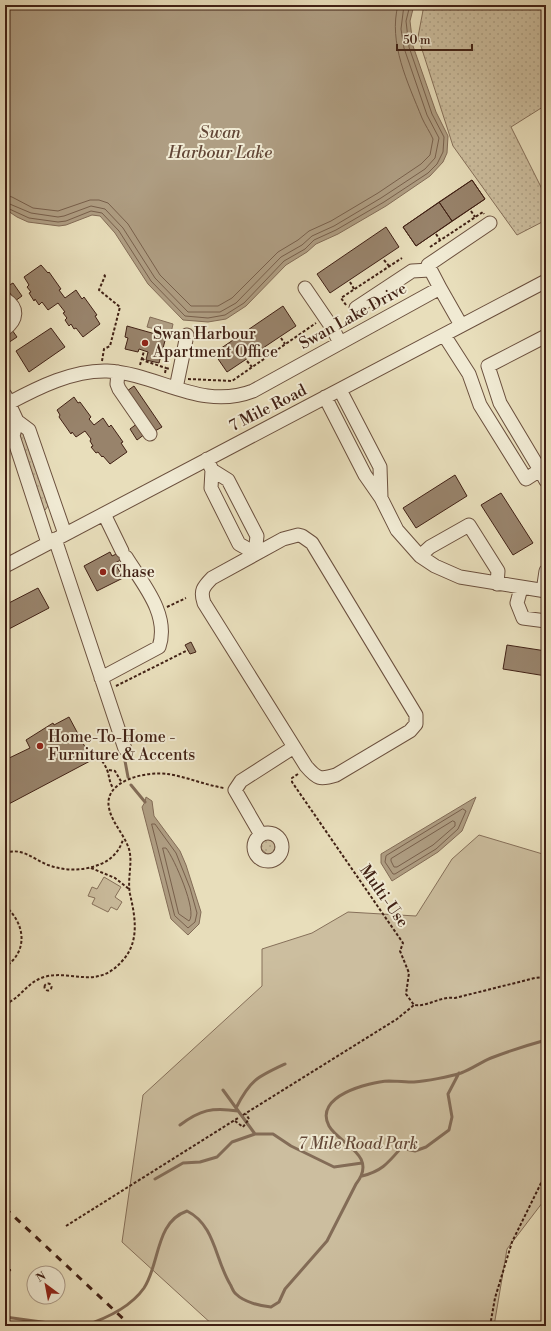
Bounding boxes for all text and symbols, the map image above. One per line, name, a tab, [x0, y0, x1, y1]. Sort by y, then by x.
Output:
scale bar	[397, 26, 472, 52]
text: 50 m	[403, 33, 431, 48]
water label: Swan Harbour Lake	[167, 122, 272, 164]
street label: Swan Lake Drive	[296, 278, 410, 354]
place label: Swan Harbour Apartment Office	[152, 324, 278, 362]
marker: Swan Harbour Apartment Office	[140, 338, 150, 348]
street label: 7 Mile Road	[226, 380, 310, 436]
place label: Chase	[111, 562, 155, 582]
marker: Chase	[98, 567, 108, 577]
place label: Home-To-Home - Furniture & Accents	[48, 727, 195, 765]
marker: Home-To-Home - Furniture & Accents	[35, 741, 45, 751]
street label: Multi-Use	[355, 861, 413, 931]
park label: 7 Mile Road Park	[298, 1134, 418, 1154]
north arrow	[26, 1265, 66, 1305]
text: N	[34, 1269, 49, 1286]

